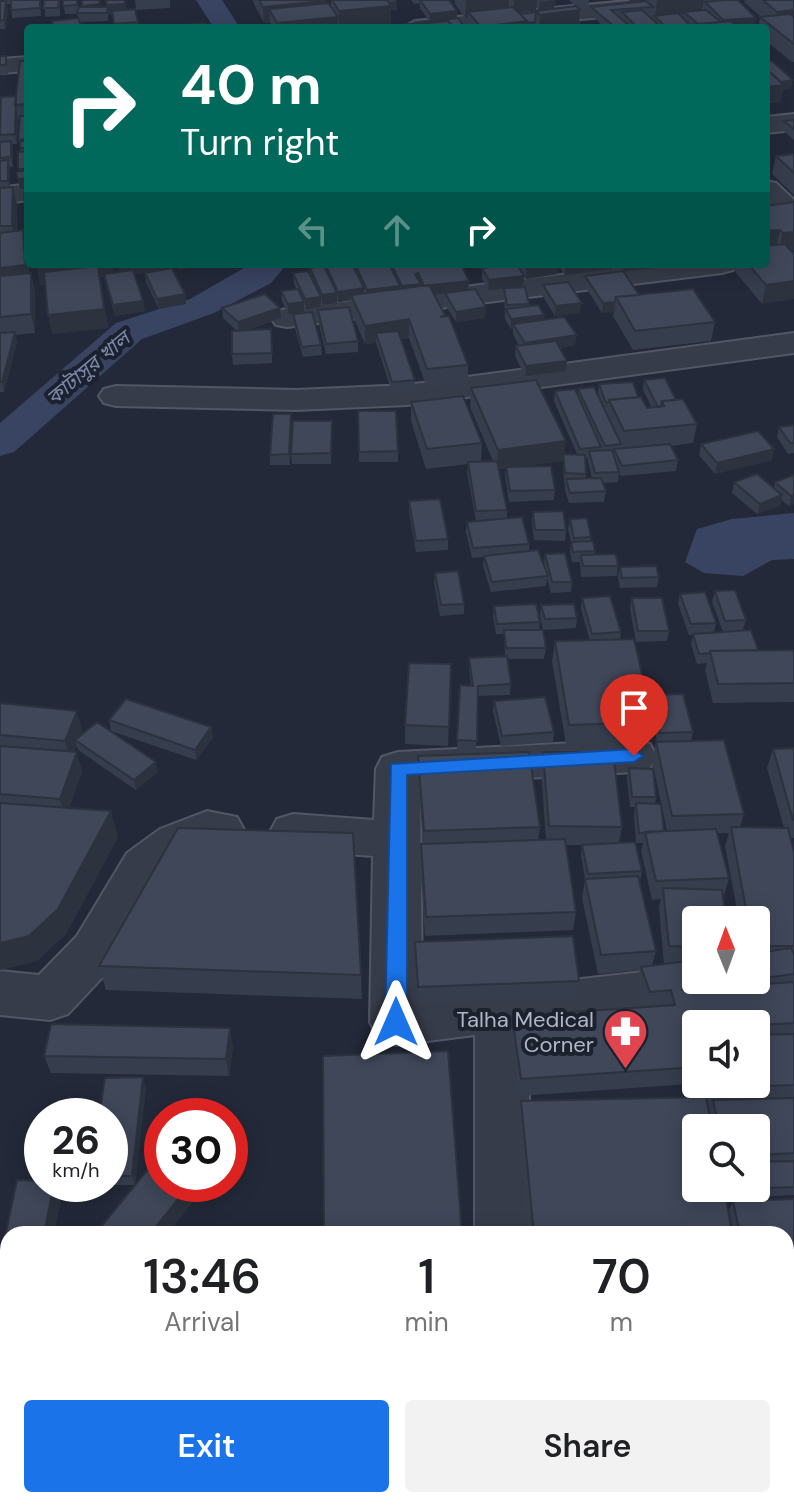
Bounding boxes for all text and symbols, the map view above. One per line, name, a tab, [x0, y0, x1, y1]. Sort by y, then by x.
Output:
text: 40 m	[180, 48, 322, 121]
icon: right	[48, 56, 152, 160]
text: Turn right	[180, 119, 339, 166]
icon: left	[291, 208, 335, 252]
icon: ahead	[375, 208, 419, 252]
icon: right	[459, 208, 503, 252]
water label: কাটাসুর খাল	[41, 323, 138, 410]
pin	[600, 674, 668, 756]
icon: arrive	[612, 686, 656, 730]
north arrow	[682, 906, 770, 994]
map controls	[682, 906, 770, 1202]
position arrow	[354, 980, 438, 1064]
place label: Talha Medical Corner	[456, 1005, 594, 1059]
pharmacy icon: Talha Medical Corner	[601, 1008, 649, 1071]
button: sound	[682, 1010, 770, 1098]
speed limit sign: 30	[144, 1098, 248, 1202]
text: 26	[52, 1114, 100, 1166]
button: search	[682, 1114, 770, 1202]
text: km/h	[52, 1157, 100, 1183]
text: 13:46	[143, 1245, 261, 1308]
text: 1	[418, 1245, 435, 1308]
text: 70	[592, 1245, 651, 1308]
text: Arrival	[164, 1305, 240, 1339]
text: min	[404, 1305, 449, 1339]
text: m	[610, 1305, 633, 1339]
button: Exit	[24, 1400, 389, 1492]
button: Share	[405, 1400, 770, 1492]

